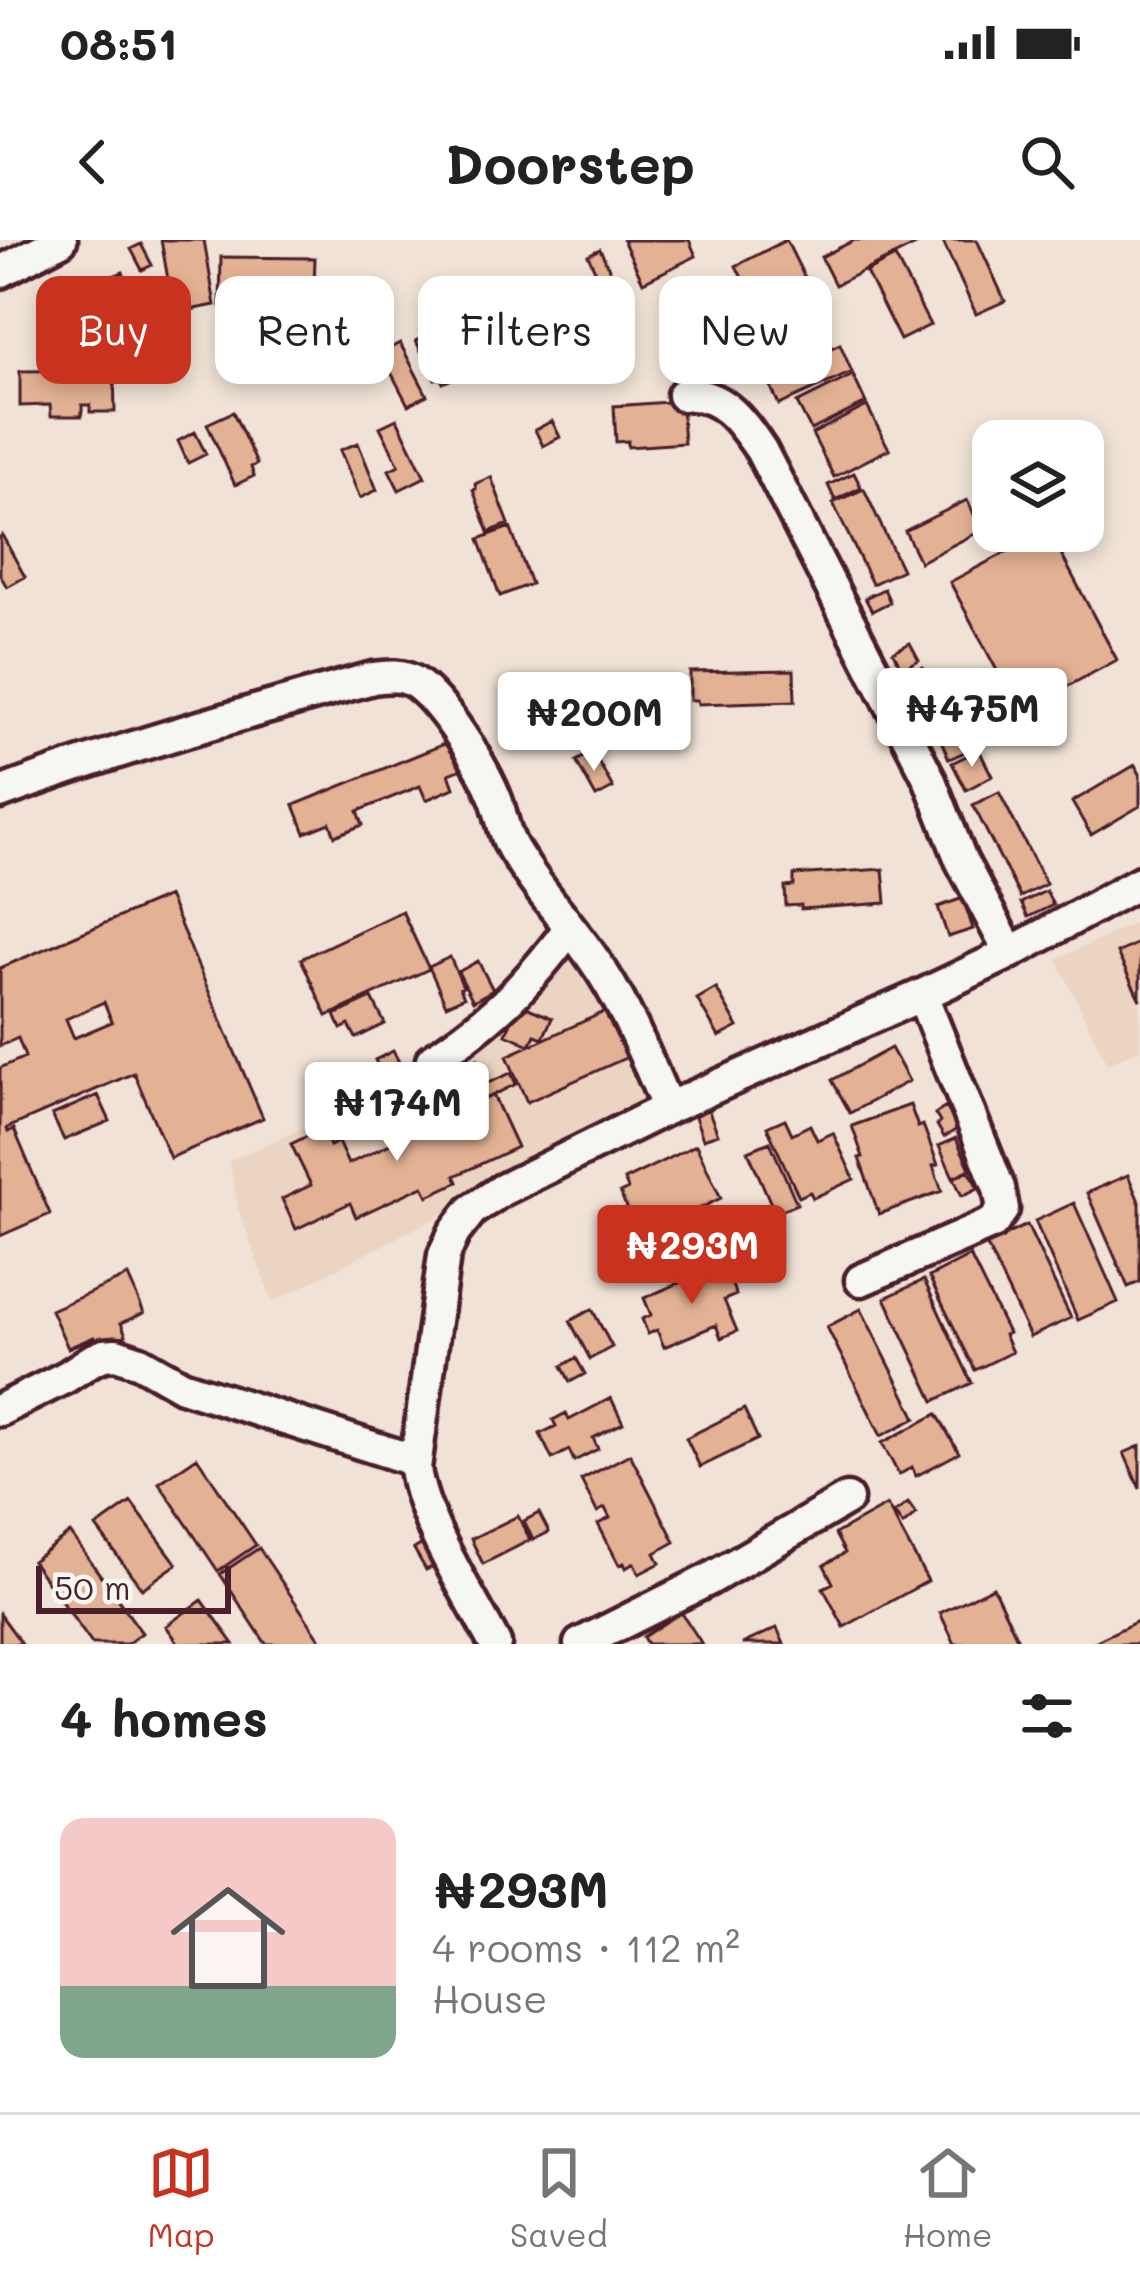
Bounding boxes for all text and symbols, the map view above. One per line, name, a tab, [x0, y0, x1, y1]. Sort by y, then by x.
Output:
text: 08:51	[60, 13, 177, 71]
text: Doorstep	[445, 127, 695, 198]
icon: back	[60, 129, 126, 195]
icon: search	[1014, 129, 1080, 195]
chip: Buy	[36, 276, 191, 384]
chip: Rent	[215, 276, 394, 384]
chip: Filters	[418, 276, 635, 384]
chip: New	[659, 276, 832, 384]
map controls	[972, 420, 1104, 552]
button: layers	[972, 420, 1104, 552]
pin: ₦475M	[888, 668, 1056, 770]
pin: ₦200M	[510, 672, 678, 774]
text: ₦475M	[904, 681, 1040, 732]
text: ₦200M	[525, 685, 663, 736]
pin: ₦174M	[313, 1062, 481, 1164]
text: ₦174M	[332, 1075, 462, 1126]
pin: ₦293M	[608, 1205, 776, 1307]
text: ₦293M	[624, 1218, 760, 1269]
scale bar	[36, 1560, 231, 1613]
text: 50 m	[54, 1565, 130, 1608]
text: 4 homes	[60, 1683, 268, 1750]
icon: filters	[1014, 1683, 1080, 1749]
text: ₦293M	[432, 1854, 609, 1921]
icon: home	[156, 1866, 300, 2010]
text: 4 rooms · 112 m²	[432, 1921, 740, 1972]
text: House	[432, 1972, 547, 2023]
tab: Map	[147, 2140, 215, 2255]
tab: Saved	[510, 2140, 608, 2255]
tab: Home	[903, 2140, 992, 2255]

